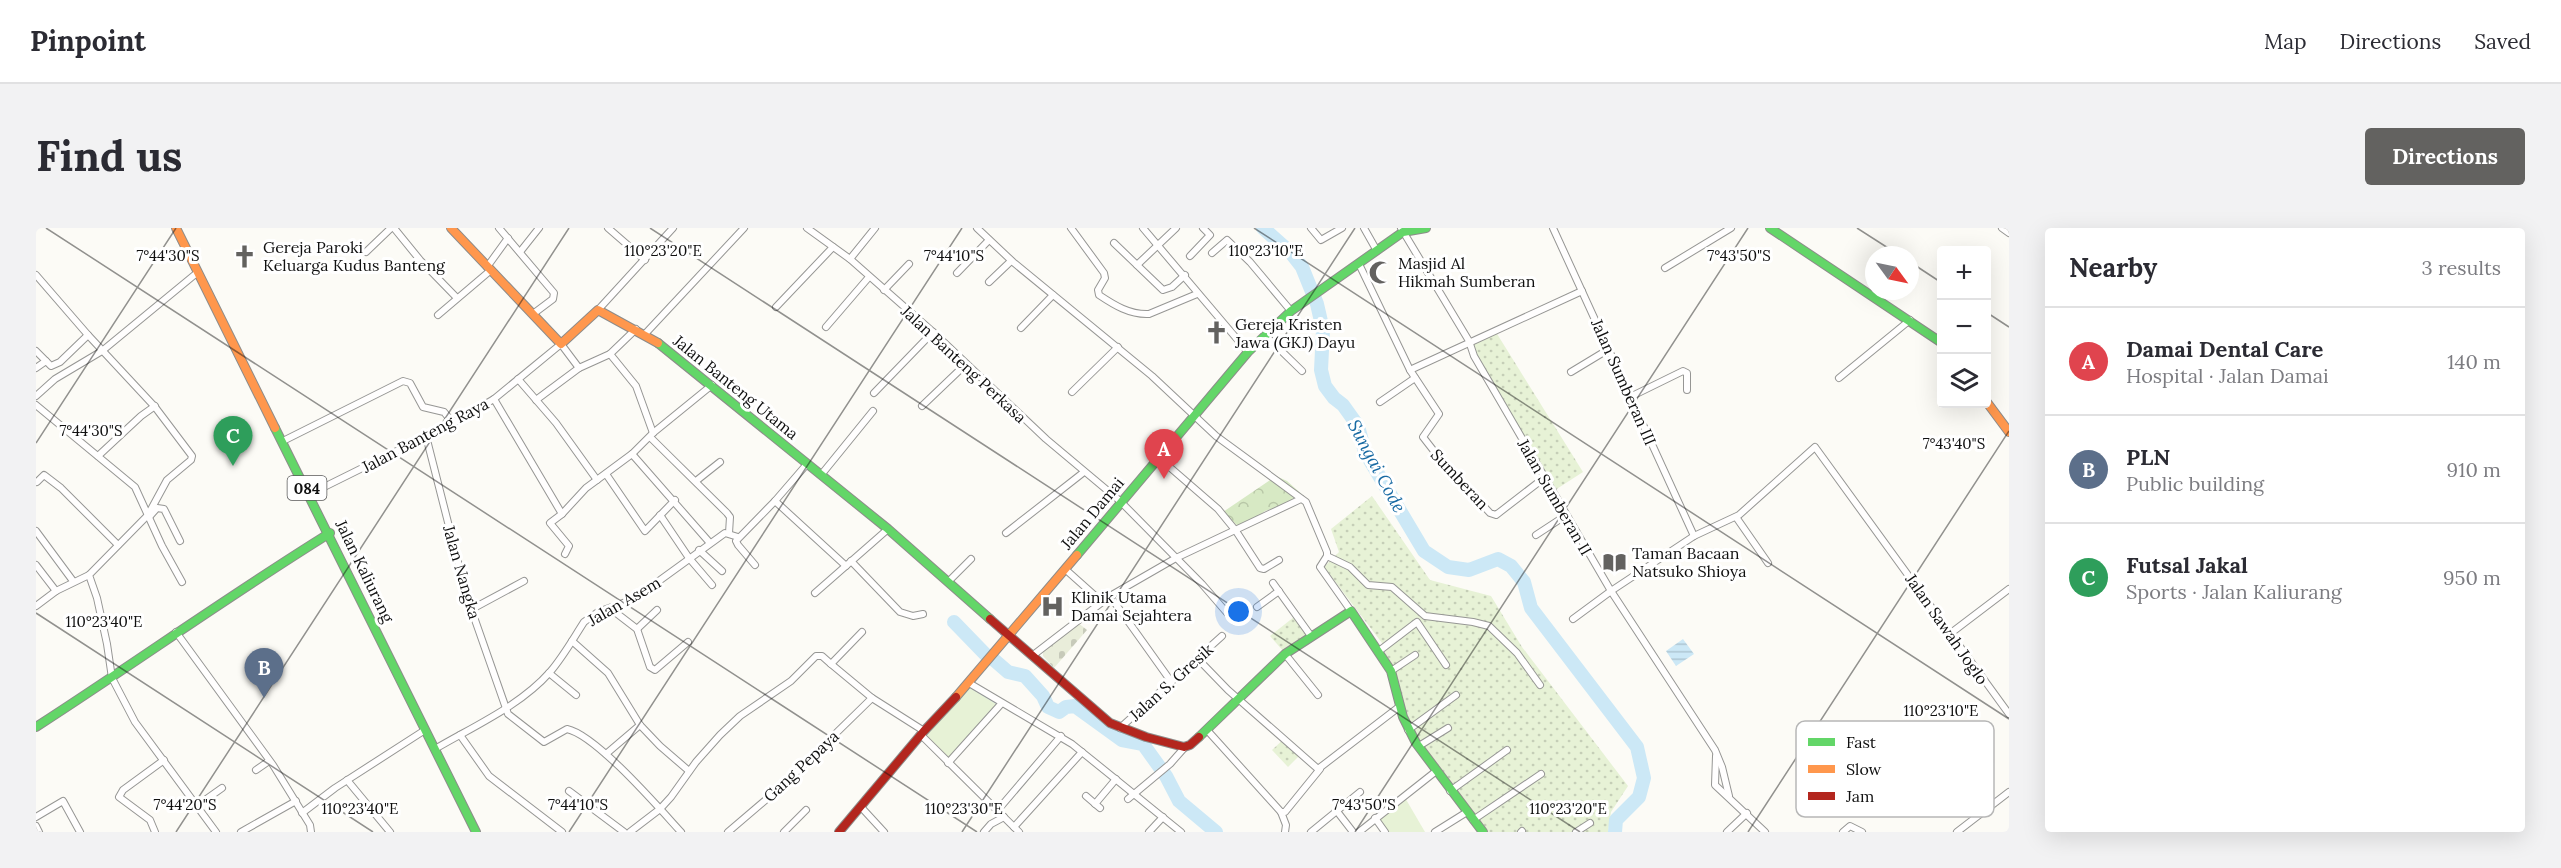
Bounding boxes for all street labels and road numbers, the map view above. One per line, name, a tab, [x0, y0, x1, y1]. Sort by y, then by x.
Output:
street label: Jalan Banteng Perkasa	[897, 300, 1031, 427]
street label: Jalan Sumberan III	[1587, 315, 1661, 448]
street label: Jalan Banteng Utama	[669, 330, 802, 444]
street label: Jalan Banteng Raya	[357, 393, 492, 477]
street label: Jalan Sumberan II	[1513, 434, 1596, 559]
street label: Sumberan	[1427, 445, 1493, 514]
street label: Jalan Damai	[1056, 473, 1128, 554]
road number: 084	[288, 476, 326, 500]
street label: Jalan Kaliurang	[331, 516, 399, 627]
street label: Jalan Nangka	[439, 522, 485, 621]
street label: Jalan Sawah Joglo	[1901, 569, 1993, 688]
street label: Jalan Asem	[583, 572, 664, 630]
street label: Jalan S. Gresik	[1124, 639, 1217, 726]
street label: Gang Pepaya	[759, 726, 843, 806]

